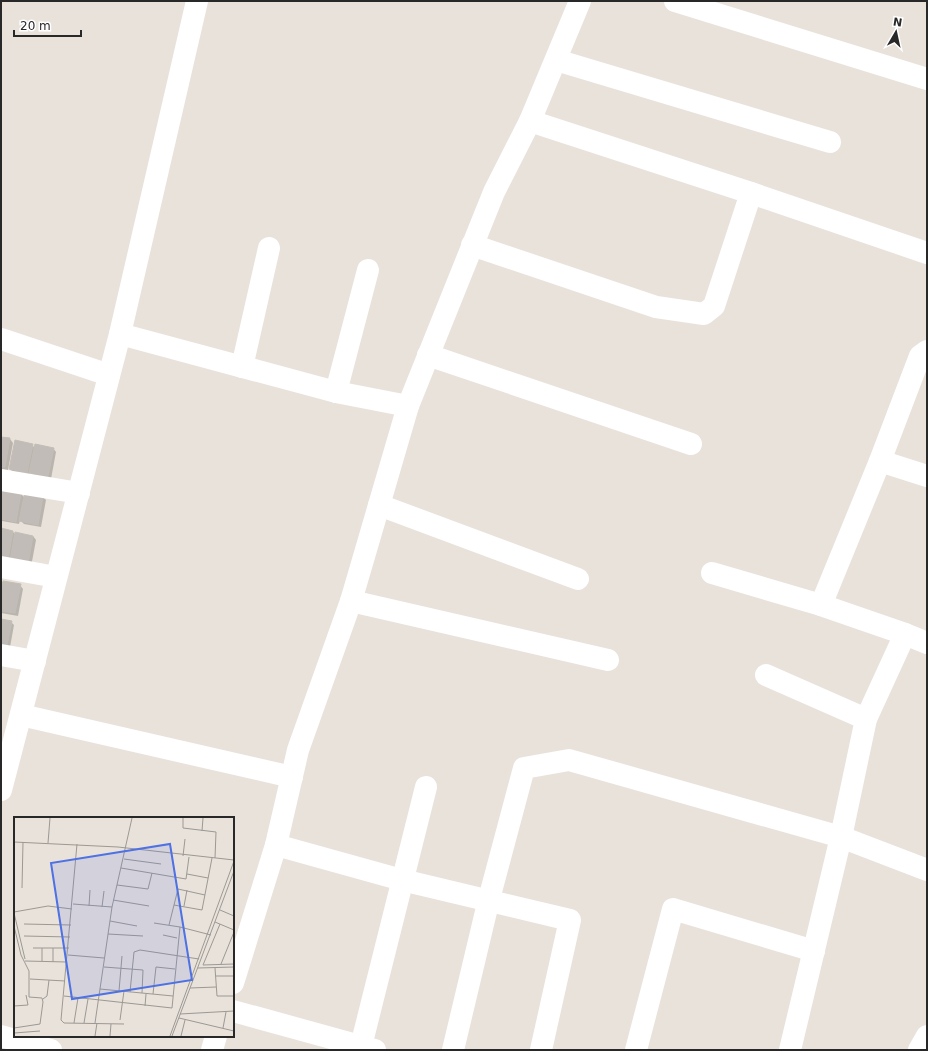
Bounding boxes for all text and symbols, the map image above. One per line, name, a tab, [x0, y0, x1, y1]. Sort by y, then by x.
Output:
scale bar	[14, 12, 81, 38]
north arrow	[876, 12, 916, 52]
text: N	[892, 15, 903, 30]
text: 20 m	[20, 19, 51, 33]
inset map	[14, 817, 234, 1037]

